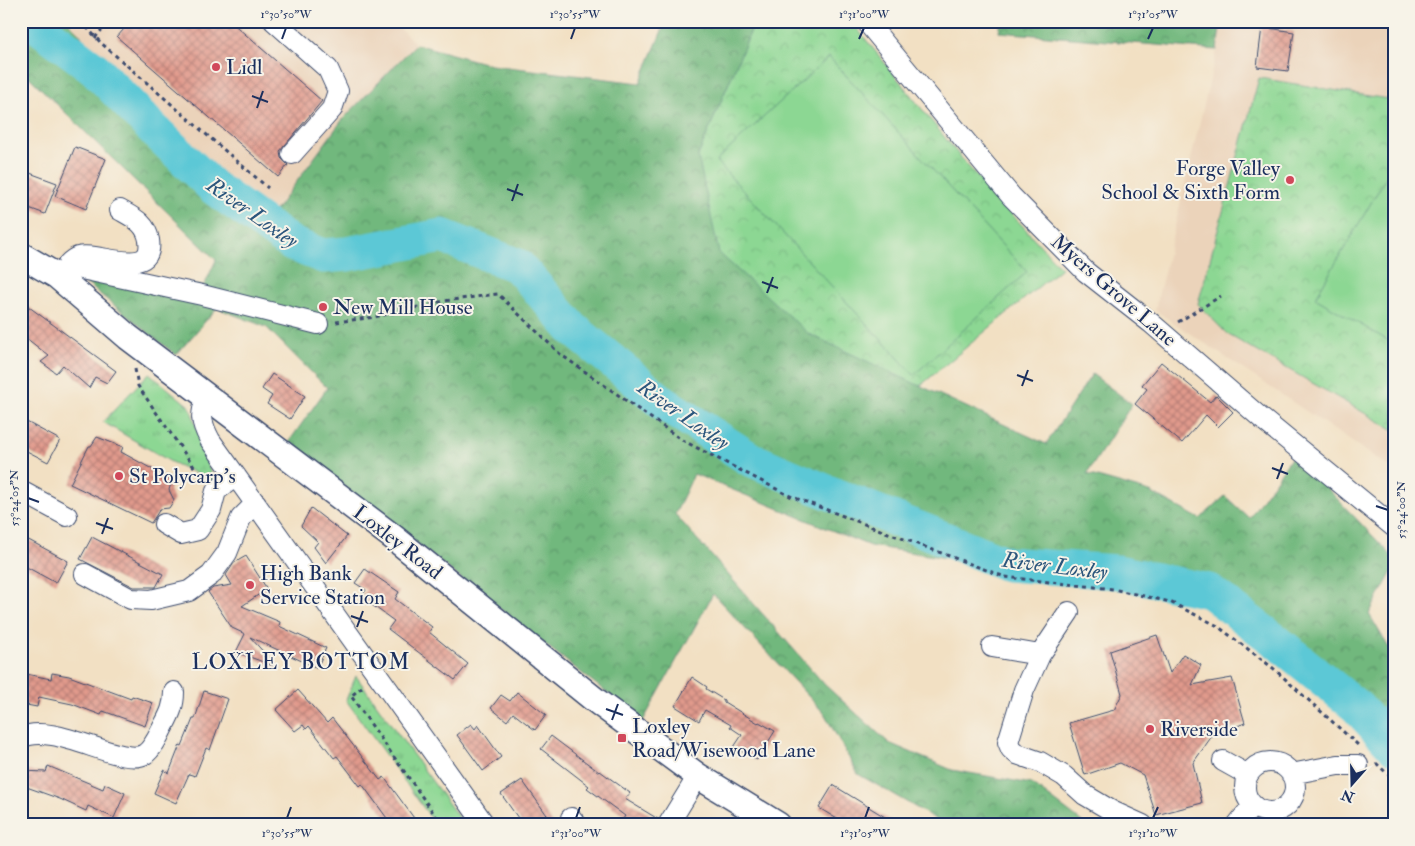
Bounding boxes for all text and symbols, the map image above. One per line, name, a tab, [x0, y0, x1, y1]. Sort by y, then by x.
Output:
text: 1°30'50"W	[260, 7, 312, 22]
text: 1°30'55"W	[550, 7, 601, 22]
text: 1°31'00"W	[839, 7, 890, 22]
text: 1°31'05"W	[1128, 7, 1178, 22]
place label: Lidl	[226, 54, 263, 81]
marker: Lidl	[210, 61, 222, 73]
place label: Forge Valley School & Sixth Form	[1101, 155, 1281, 206]
water label: River Loxley	[200, 170, 304, 255]
marker: Forge Valley School & Sixth Form	[1284, 174, 1296, 186]
street label: Myers Grove Lane	[1045, 228, 1182, 353]
place label: New Mill House	[333, 294, 473, 321]
marker: New Mill House	[317, 301, 329, 313]
water label: River Loxley	[631, 372, 735, 457]
place label: St Polycarp's	[129, 463, 236, 490]
text: 53°24'05"N	[7, 469, 22, 527]
marker: St Polycarp's	[113, 470, 125, 482]
text: 53°24'00"N	[1394, 481, 1409, 539]
street label: Loxley Road	[348, 499, 448, 586]
water label: River Loxley	[1000, 546, 1110, 586]
place label: High Bank Service Station	[260, 560, 385, 611]
marker: High Bank Service Station	[244, 579, 256, 591]
district label: LOXLEY BOTTOM	[191, 648, 411, 676]
place label: Loxley Road/Wisewood Lane	[632, 713, 816, 764]
place label: Riverside	[1160, 716, 1238, 743]
marker: Riverside	[1144, 723, 1156, 735]
marker: Loxley Road/Wisewood Lane	[616, 732, 628, 744]
north arrow	[1328, 758, 1378, 808]
text: N	[1338, 785, 1357, 806]
text: 1°30'55"W	[262, 826, 313, 841]
text: 1°31'00"W	[551, 826, 602, 841]
text: 1°31'05"W	[840, 826, 890, 841]
text: 1°31'10"W	[1129, 826, 1178, 841]

